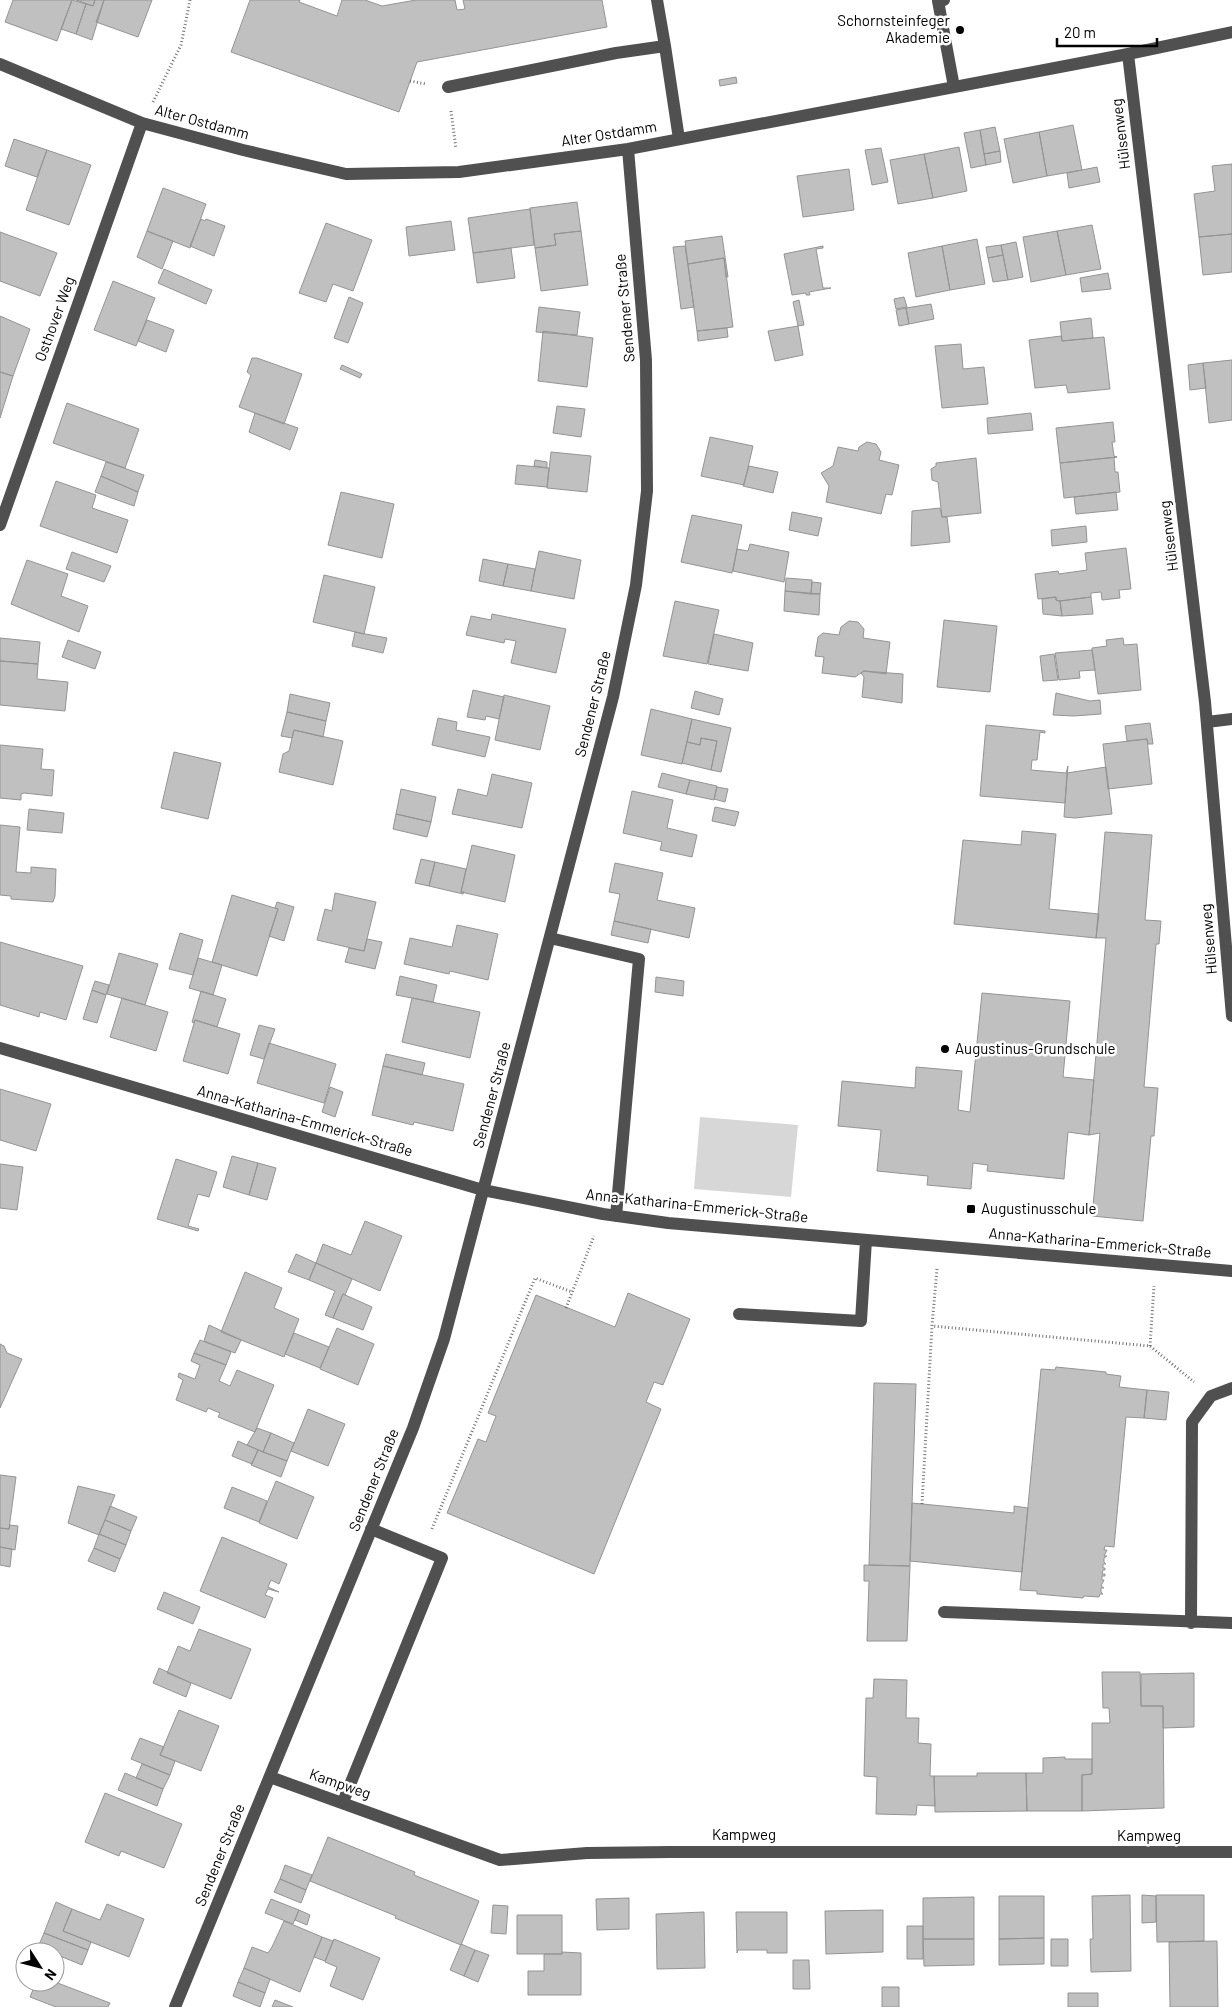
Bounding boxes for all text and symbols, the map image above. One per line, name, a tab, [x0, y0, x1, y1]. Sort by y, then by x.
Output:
place label: Schornsteinfeger Akademie	[837, 11, 951, 46]
scale bar	[1057, 15, 1157, 47]
text: 20 m	[1064, 23, 1096, 41]
marker: Schornsteinfeger Akademie	[954, 24, 966, 36]
street label: Hülsenweg	[1107, 98, 1133, 171]
street label: Alter Ostdamm	[153, 100, 251, 142]
street label: Alter Ostdamm	[560, 117, 658, 149]
street label: Sendener Straße	[610, 253, 638, 363]
street label: Osthover Weg	[30, 273, 78, 364]
street label: Hülsenweg	[1155, 500, 1181, 573]
street label: Sendener Straße	[570, 649, 614, 759]
street label: Hülsenweg	[1196, 903, 1220, 975]
place label: Augustinus-Grundschule	[955, 1039, 1115, 1057]
street label: Sendener Straße	[468, 1040, 514, 1150]
marker: Augustinus-Grundschule	[939, 1043, 951, 1055]
street label: Anna-Katharina-Emmerick-Straße	[195, 1081, 415, 1159]
street label: Anna-Katharina-Emmerick-Straße	[585, 1184, 809, 1226]
place label: Augustinusschule	[981, 1199, 1096, 1217]
marker: Augustinusschule	[965, 1203, 977, 1215]
street label: Anna-Katharina-Emmerick-Straße	[988, 1223, 1212, 1261]
street label: Sendener Straße	[344, 1426, 402, 1534]
street label: Kampweg	[307, 1764, 373, 1802]
street label: Sendener Straße	[190, 1801, 248, 1909]
street label: Kampweg	[712, 1825, 776, 1843]
street label: Kampweg	[1117, 1826, 1181, 1844]
north arrow	[15, 1942, 65, 1992]
text: N	[41, 1966, 61, 1984]

